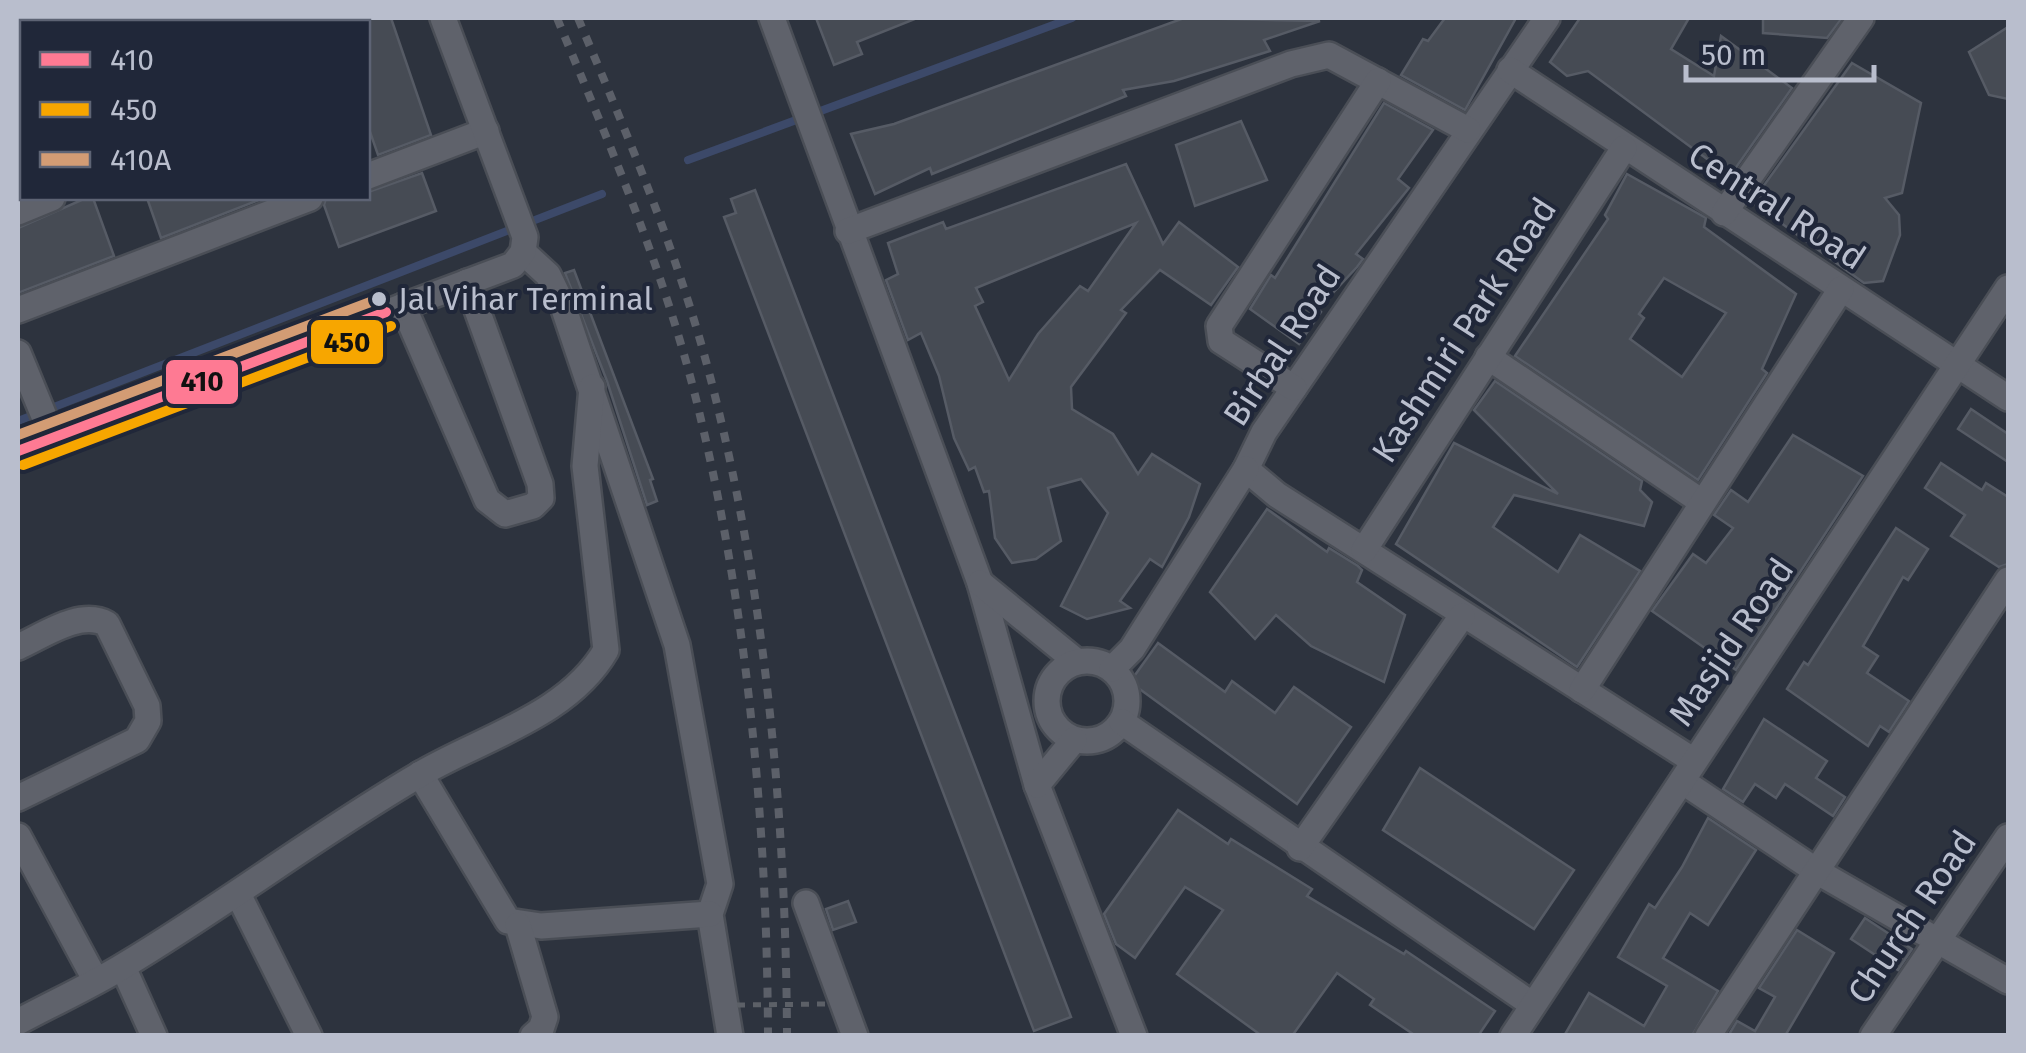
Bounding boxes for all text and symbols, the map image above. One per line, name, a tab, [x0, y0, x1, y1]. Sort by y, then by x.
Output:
legend	[20, 20, 370, 200]
scale bar	[1686, 20, 1874, 82]
text: 50 m	[1701, 37, 1766, 73]
text: 410	[110, 42, 154, 78]
text: 450	[110, 92, 157, 128]
street label: Central Road	[1681, 133, 1873, 279]
text: 410A	[110, 142, 172, 178]
street label: Kashmiri Park Road	[1363, 190, 1565, 470]
street label: Birbal Road	[1214, 256, 1350, 434]
place label: Jal Vihar Terminal	[398, 280, 653, 318]
marker: Jal Vihar Terminal	[369, 289, 389, 309]
line badge: 450	[309, 318, 385, 366]
text: 450	[324, 326, 370, 359]
line badge: 410	[164, 358, 240, 406]
text: 410	[180, 365, 224, 398]
street label: Masjid Road	[1660, 550, 1802, 734]
street label: Church Road	[1839, 822, 1985, 1012]

